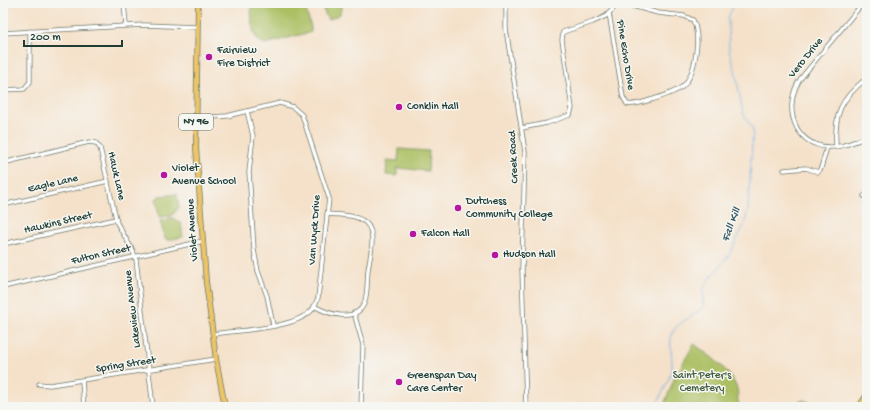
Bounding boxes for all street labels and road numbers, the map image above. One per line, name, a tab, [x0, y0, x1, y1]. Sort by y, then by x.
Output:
street label: Pine Echo Drive	[613, 18, 637, 91]
street label: Vero Drive	[786, 35, 826, 81]
road number: NY 9G	[179, 114, 213, 130]
street label: Creek Road	[507, 129, 521, 184]
street label: Hawk Lane	[105, 151, 127, 202]
street label: Eagle Lane	[27, 172, 79, 196]
street label: Van Wyck Drive	[307, 194, 323, 266]
street label: Violet Avenue	[185, 198, 201, 263]
street label: Hawkins Street	[23, 209, 95, 237]
street label: Fulton Street	[69, 242, 133, 268]
street label: Lakeview Avenue	[122, 269, 144, 348]
street label: Spring Street	[95, 354, 158, 376]

